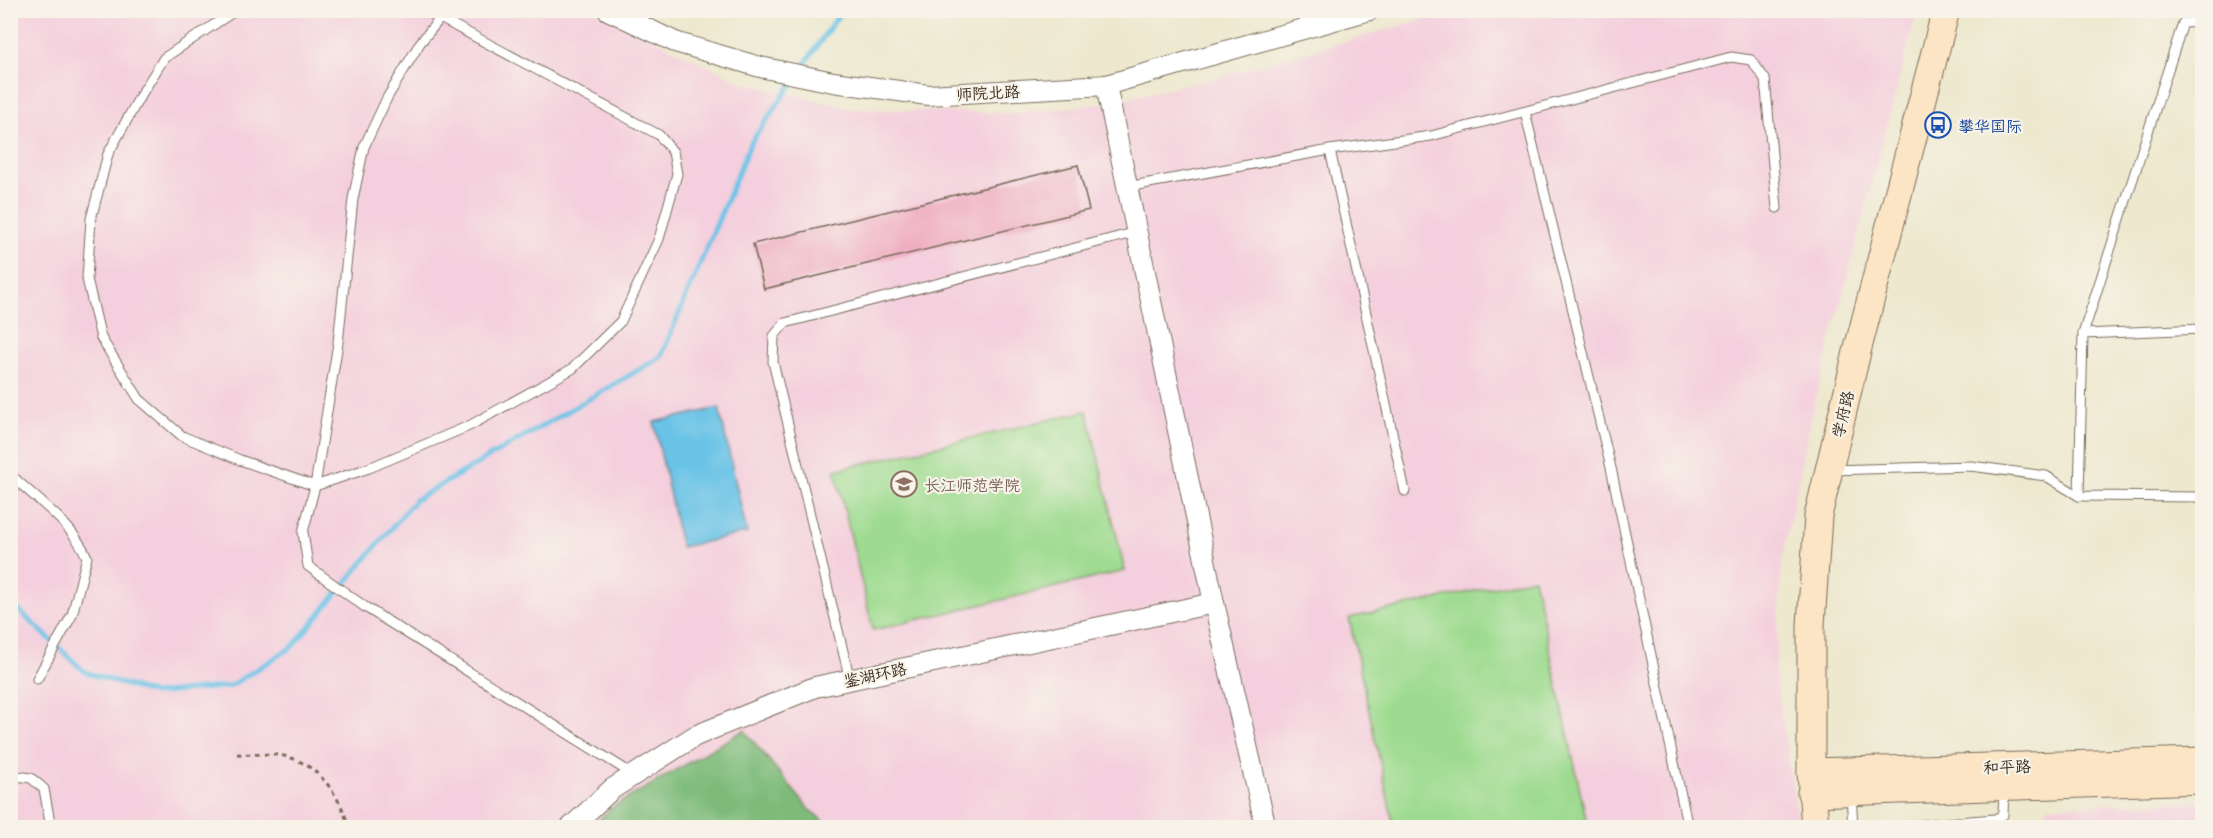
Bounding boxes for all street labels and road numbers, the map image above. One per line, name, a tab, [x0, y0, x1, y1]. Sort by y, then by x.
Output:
street label: 师院北路	[955, 80, 1021, 104]
street label: 学府路	[1826, 388, 1858, 440]
street label: 鉴湖环路	[842, 657, 908, 691]
street label: 和平路	[1983, 755, 2031, 777]

